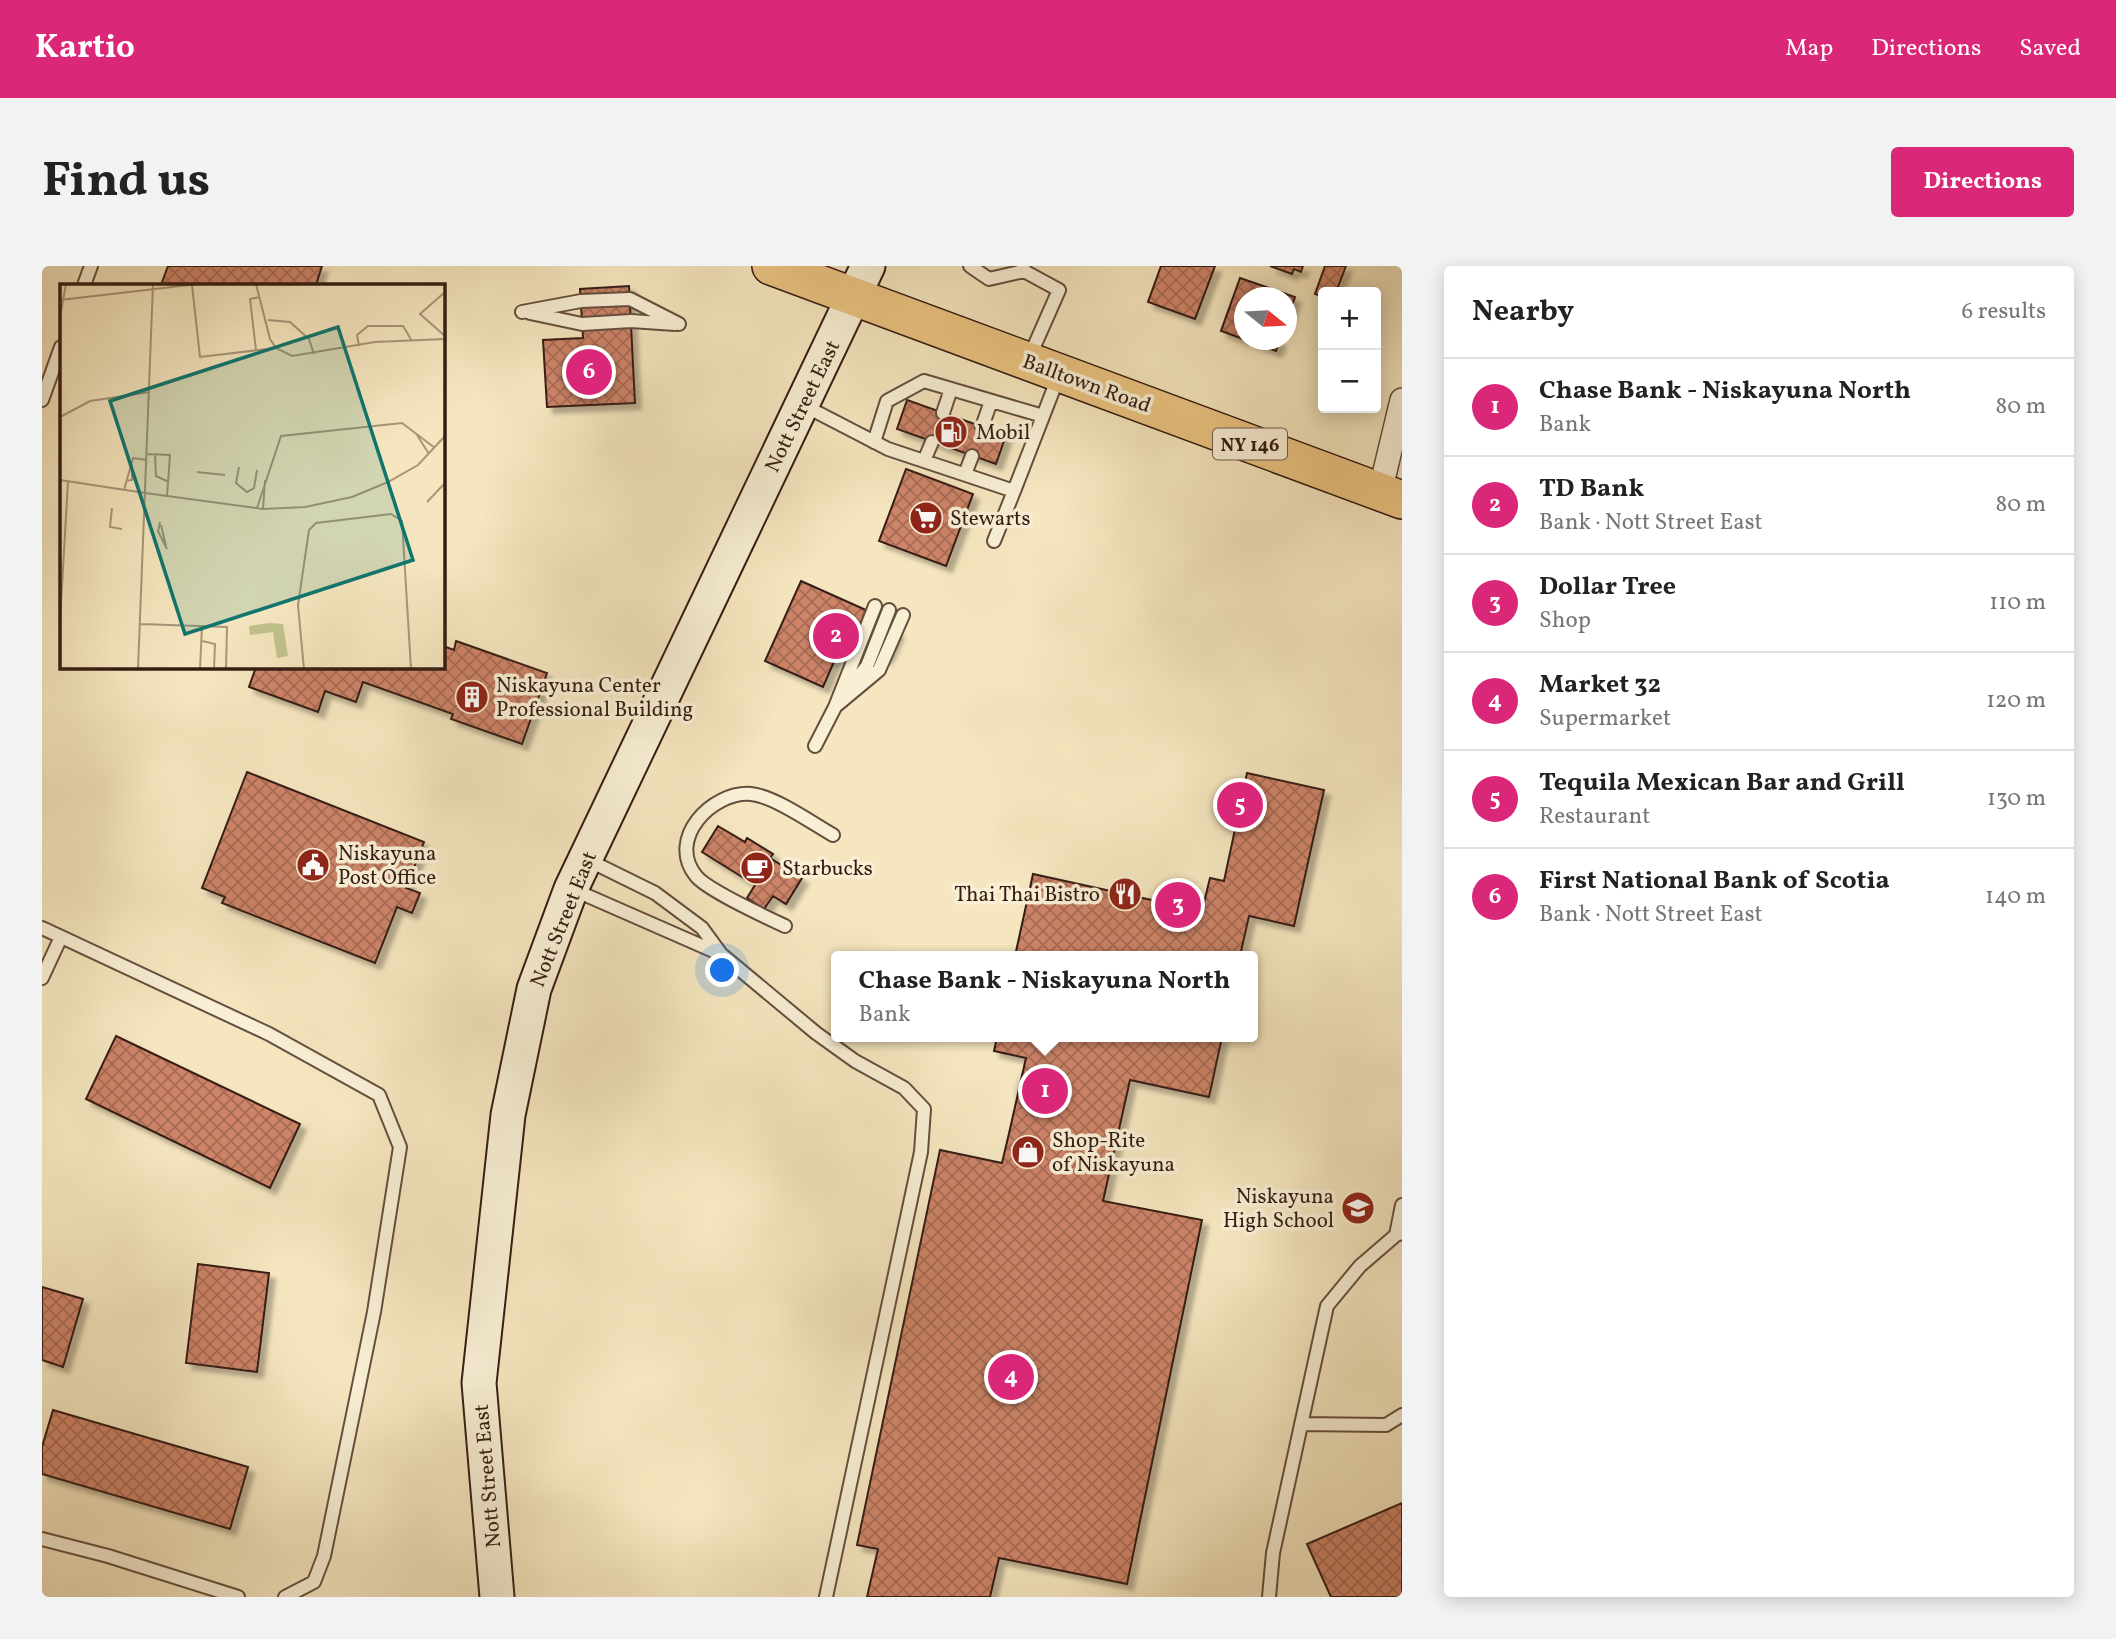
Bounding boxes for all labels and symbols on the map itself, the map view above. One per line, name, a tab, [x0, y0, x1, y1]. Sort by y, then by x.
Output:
inset map	[60, 284, 444, 668]
north arrow	[1234, 287, 1297, 350]
street label: Nott Street East	[759, 336, 848, 478]
pin: 6	[566, 346, 612, 398]
street label: Balltown Road	[1018, 348, 1155, 421]
fuel station icon: Mobil	[932, 413, 970, 451]
place label: Mobil	[976, 419, 1030, 448]
road number: NY 146	[1213, 428, 1287, 460]
supermarket icon: Stewarts	[907, 499, 945, 537]
place label: Stewarts	[950, 505, 1030, 534]
pin: 2	[813, 610, 859, 662]
place label: Niskayuna Center Professional Building	[496, 672, 693, 725]
building icon: Niskayuna Center Professional Building	[453, 678, 491, 716]
pin: 5	[1217, 779, 1263, 831]
place label: Niskayuna Post Office	[338, 840, 436, 893]
public building icon: Niskayuna Post Office	[294, 846, 332, 884]
street label: Nott Street East	[524, 847, 605, 992]
cafe icon: Starbucks	[738, 849, 776, 887]
place label: Starbucks	[782, 855, 873, 884]
restaurant icon: Thai Thai Bistro	[1106, 875, 1144, 913]
pin: 3	[1155, 879, 1201, 931]
place label: Thai Thai Bistro	[954, 881, 1100, 910]
your location	[705, 953, 739, 987]
pin: 1	[1022, 1065, 1068, 1117]
place label: Shop-Rite of Niskayuna	[1052, 1127, 1175, 1180]
shop icon: Shop-Rite of Niskayuna	[1009, 1133, 1047, 1171]
place label: Niskayuna High School	[1223, 1183, 1334, 1236]
school or university icon: Niskayuna High School	[1339, 1189, 1377, 1227]
pin: 4	[988, 1351, 1034, 1403]
street label: Nott Street East	[468, 1403, 509, 1549]

